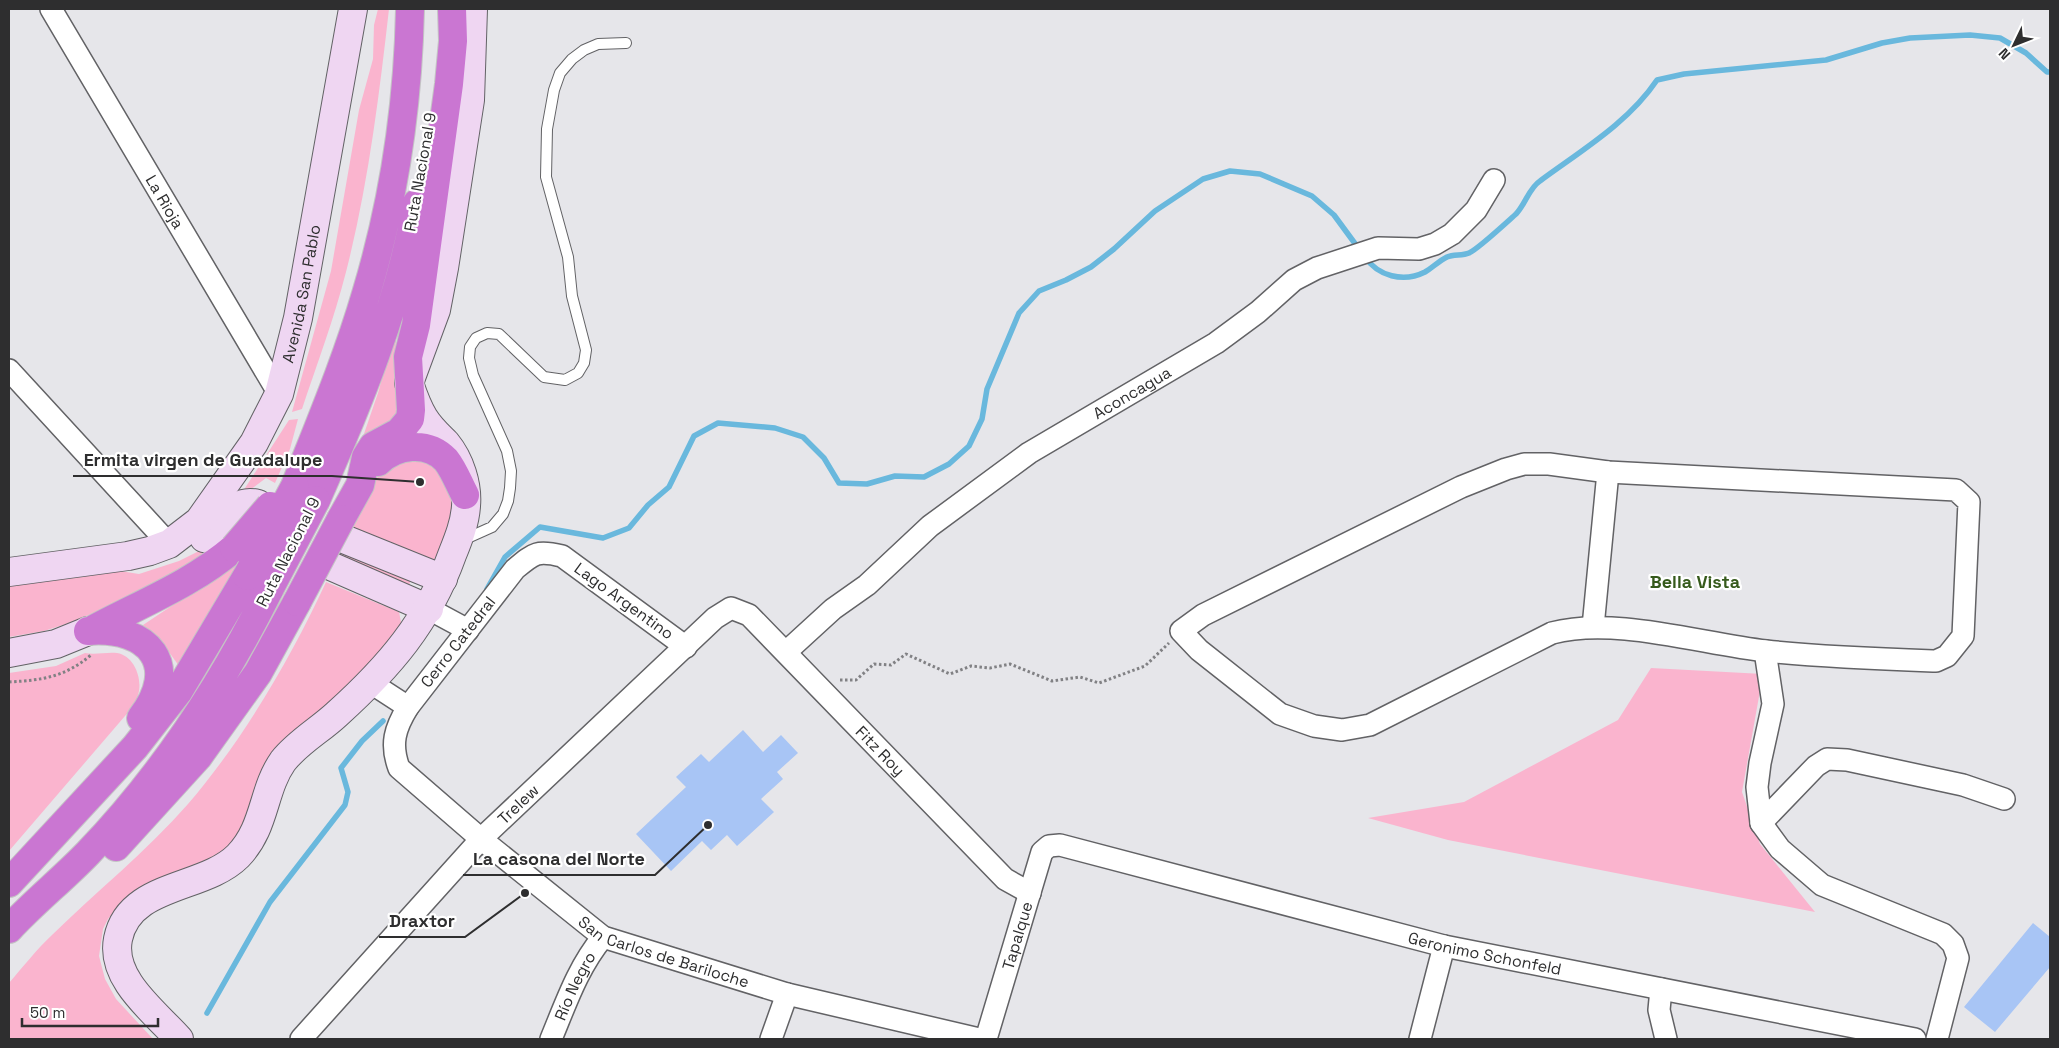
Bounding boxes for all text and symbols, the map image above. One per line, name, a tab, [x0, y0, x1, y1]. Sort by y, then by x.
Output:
north arrow	[1989, 20, 2039, 70]
text: N	[1995, 44, 2014, 63]
street label: Ruta Nacional 9	[399, 111, 441, 233]
street label: La Rioja	[141, 171, 189, 233]
street label: Avenida San Pablo	[277, 223, 325, 365]
street label: Aconcagua	[1089, 361, 1175, 424]
callout: Ermita virgen de Guadalupe	[73, 443, 332, 476]
text: Ermita virgen de Guadalupe	[84, 448, 322, 471]
street label: Ruta Nacional 9	[251, 494, 325, 610]
street label: Lago Argentino	[570, 558, 678, 644]
district label: Bella Vista	[1650, 570, 1741, 593]
street label: Cerro Catedral	[416, 592, 500, 692]
street label: Fitz Roy	[851, 721, 910, 780]
street label: Trelew	[493, 779, 543, 829]
callout: La casona del Norte	[463, 842, 655, 875]
text: La casona del Norte	[473, 847, 645, 870]
street label: Tapalque	[997, 899, 1037, 972]
callout: Draxtor	[379, 904, 465, 937]
text: Draxtor	[389, 909, 455, 932]
street label: San Carlos de Bariloche	[574, 911, 752, 992]
street label: Geronimo Schonfeld	[1406, 927, 1563, 979]
street label: Río Negro	[549, 947, 600, 1024]
scale bar	[22, 996, 159, 1028]
text: 50 m	[30, 1003, 65, 1022]

